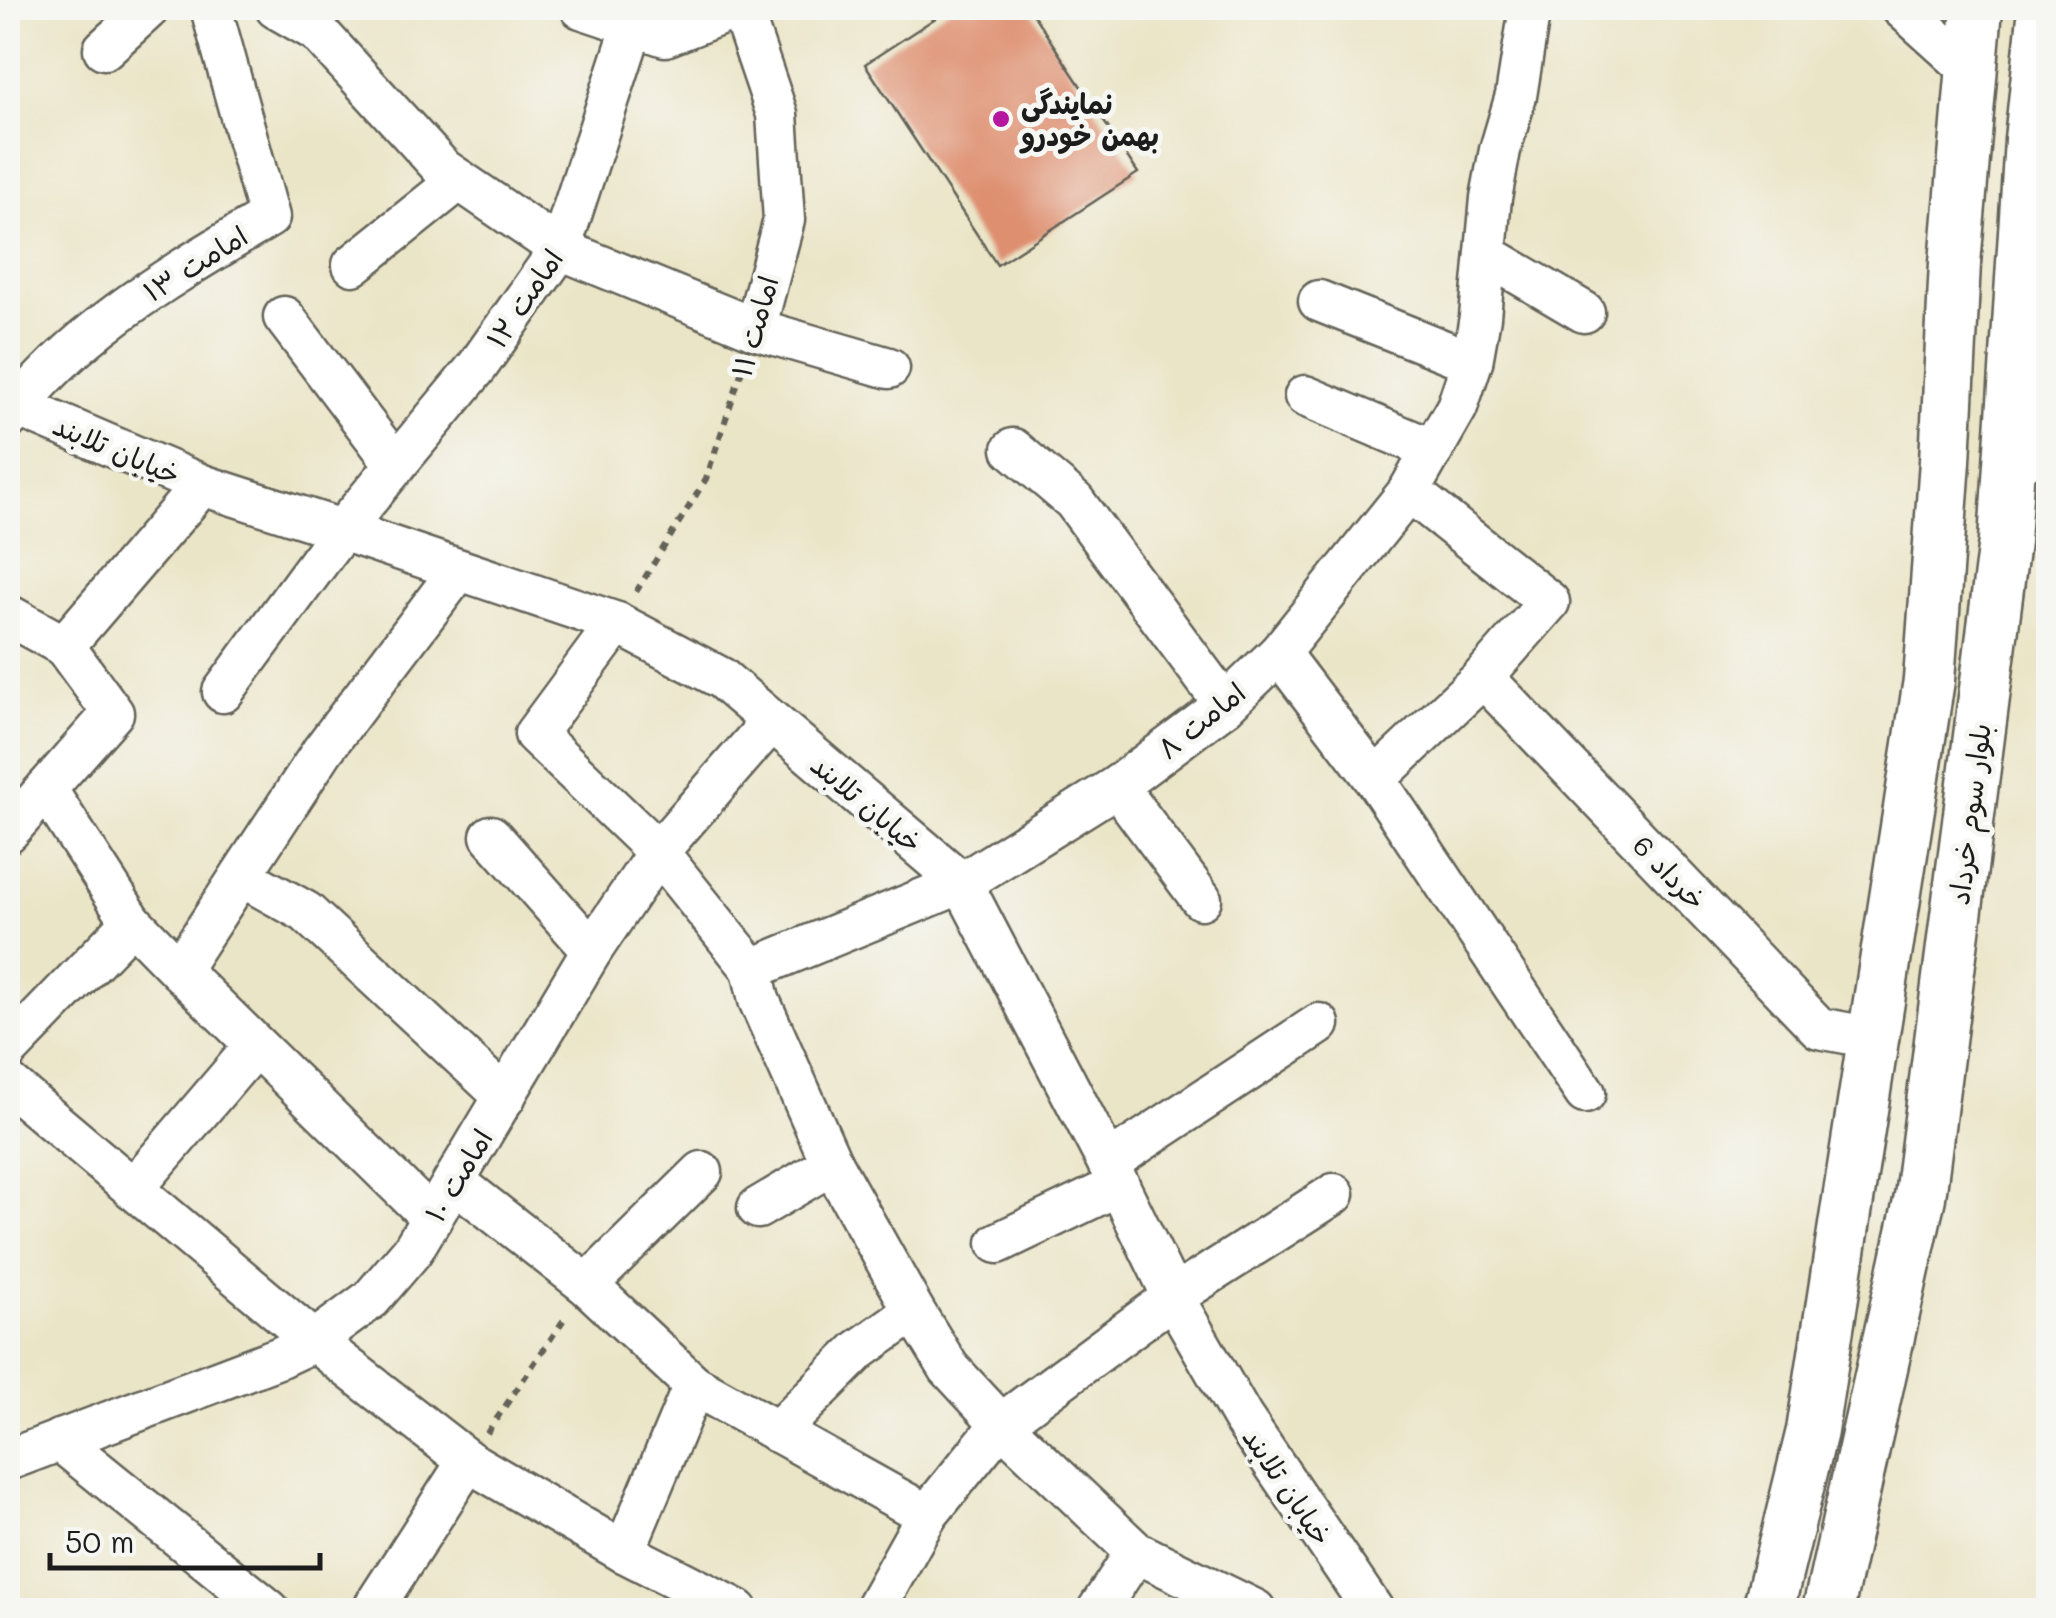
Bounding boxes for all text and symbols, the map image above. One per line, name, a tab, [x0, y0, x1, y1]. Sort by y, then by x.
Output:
place label: نمایندگی بهمن خودرو	[1019, 85, 1159, 155]
marker: نمایندگی بهمن خودرو	[990, 108, 1012, 130]
street label: امامت ۱۳	[136, 217, 254, 309]
street label: امامت ۱۲	[478, 241, 570, 355]
street label: امامت ۱۱	[722, 271, 786, 381]
street label: خیابان تلابند	[48, 406, 186, 493]
street label: امامت ۸	[1150, 674, 1252, 766]
street label: بلوار سوم خرداد	[1940, 721, 2003, 907]
street label: خیابان تلابند	[803, 746, 930, 861]
street label: خرداد 6	[1626, 827, 1714, 917]
street label: امامت ۱۰	[416, 1122, 500, 1228]
street label: خیابان تلابند	[1235, 1420, 1341, 1552]
scale bar	[50, 1508, 320, 1570]
text: 50 m	[65, 1521, 135, 1561]

